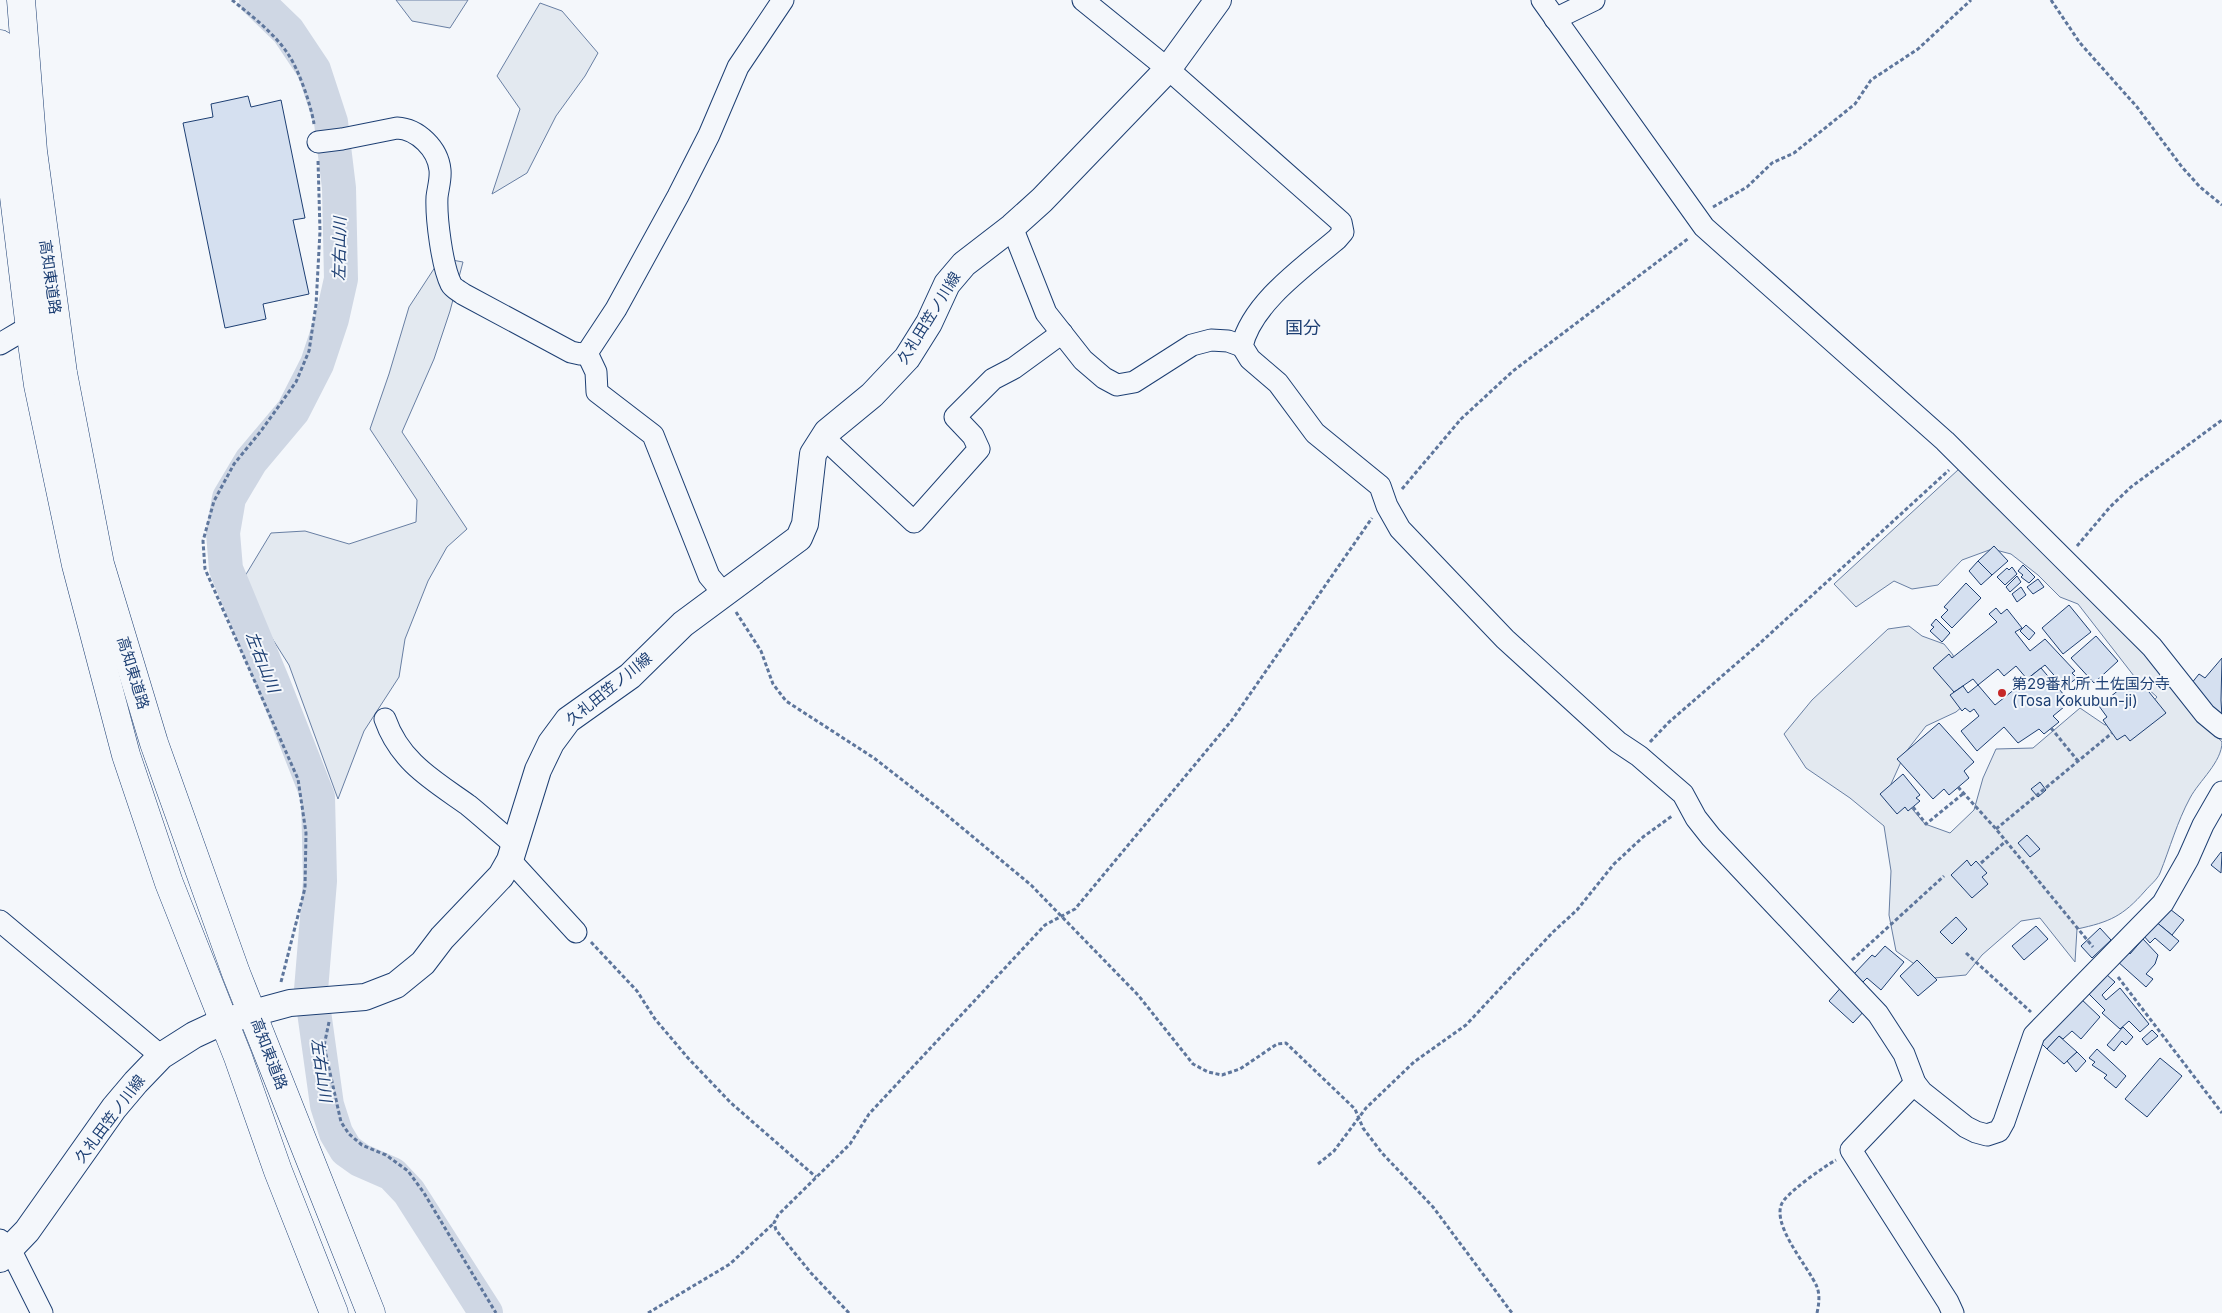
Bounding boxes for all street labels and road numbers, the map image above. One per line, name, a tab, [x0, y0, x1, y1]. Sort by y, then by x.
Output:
street label: 高知東道路	[36, 238, 65, 315]
street label: 久礼田笠ノ川線	[893, 268, 964, 367]
street label: 高知東道路	[113, 634, 154, 712]
street label: 久礼田笠ノ川線	[562, 648, 655, 729]
street label: 高知東道路	[247, 1015, 292, 1092]
street label: 久礼田笠ノ川線	[70, 1071, 149, 1166]

